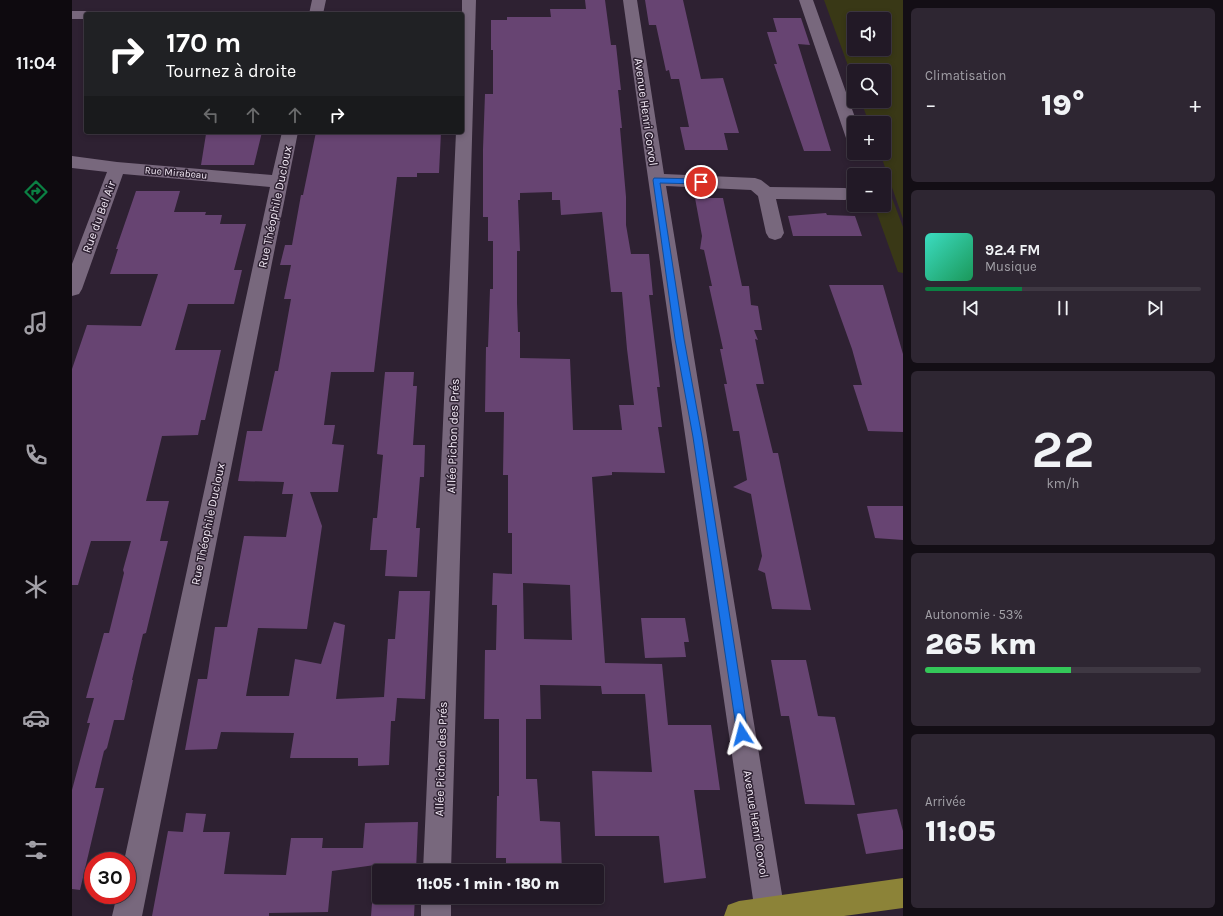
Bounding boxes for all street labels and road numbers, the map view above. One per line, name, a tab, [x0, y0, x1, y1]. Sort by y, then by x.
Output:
street label: Avenue Henri Corvol	[632, 57, 660, 167]
street label: Rue Théophile Ducloux	[255, 145, 295, 269]
street label: Rue Mirabeau	[144, 164, 208, 182]
street label: Rue du Bel Air	[80, 179, 119, 255]
street label: Allée Pichon des Prés	[444, 378, 462, 494]
street label: Rue Théophile Ducloux	[188, 462, 228, 586]
street label: Allée Pichon des Prés	[432, 701, 450, 817]
street label: Avenue Henri Corvol	[741, 769, 771, 879]

